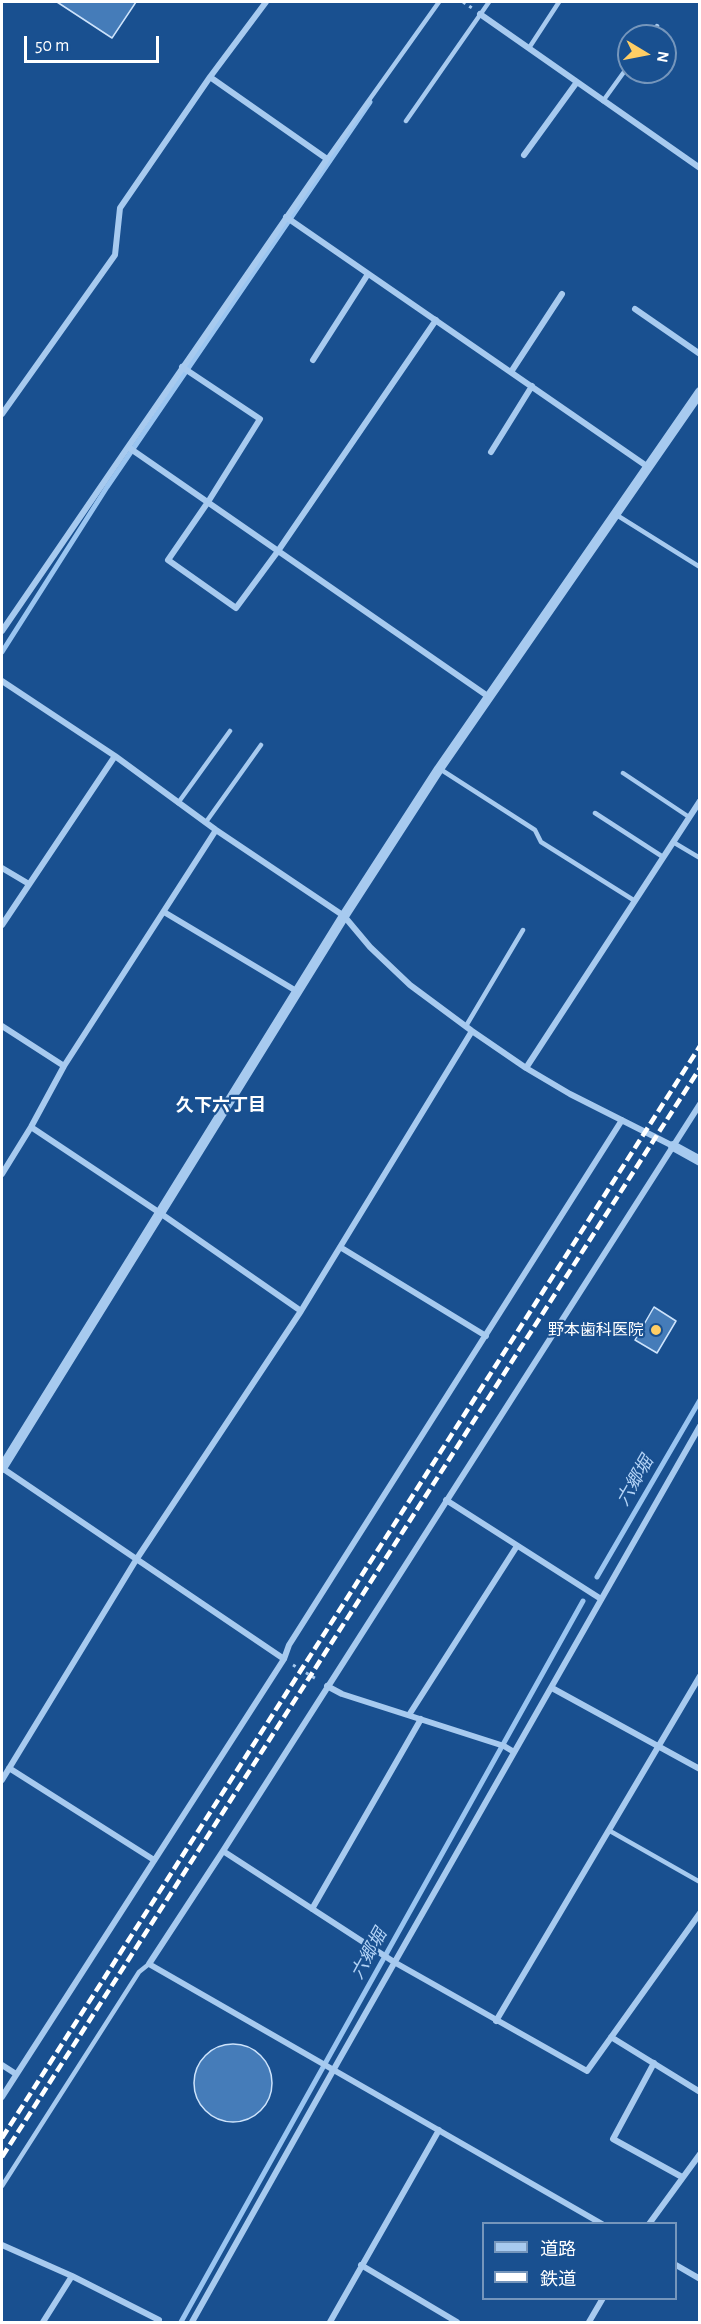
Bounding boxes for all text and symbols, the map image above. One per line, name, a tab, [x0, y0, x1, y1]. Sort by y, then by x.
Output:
scale bar	[27, 24, 162, 62]
north arrow	[617, 24, 677, 84]
text: 50 m	[35, 37, 69, 55]
text: N	[654, 50, 672, 64]
district label: 久下六丁目	[176, 1095, 266, 1117]
place label: 野本歯科医院	[548, 1320, 644, 1340]
marker: 野本歯科医院	[649, 1323, 663, 1337]
water label: 六郷堀	[612, 1452, 658, 1510]
water label: 六郷堀	[346, 1925, 392, 1983]
legend	[482, 2222, 677, 2300]
text: 道路	[540, 2241, 576, 2259]
text: 鉄道	[540, 2271, 576, 2289]

